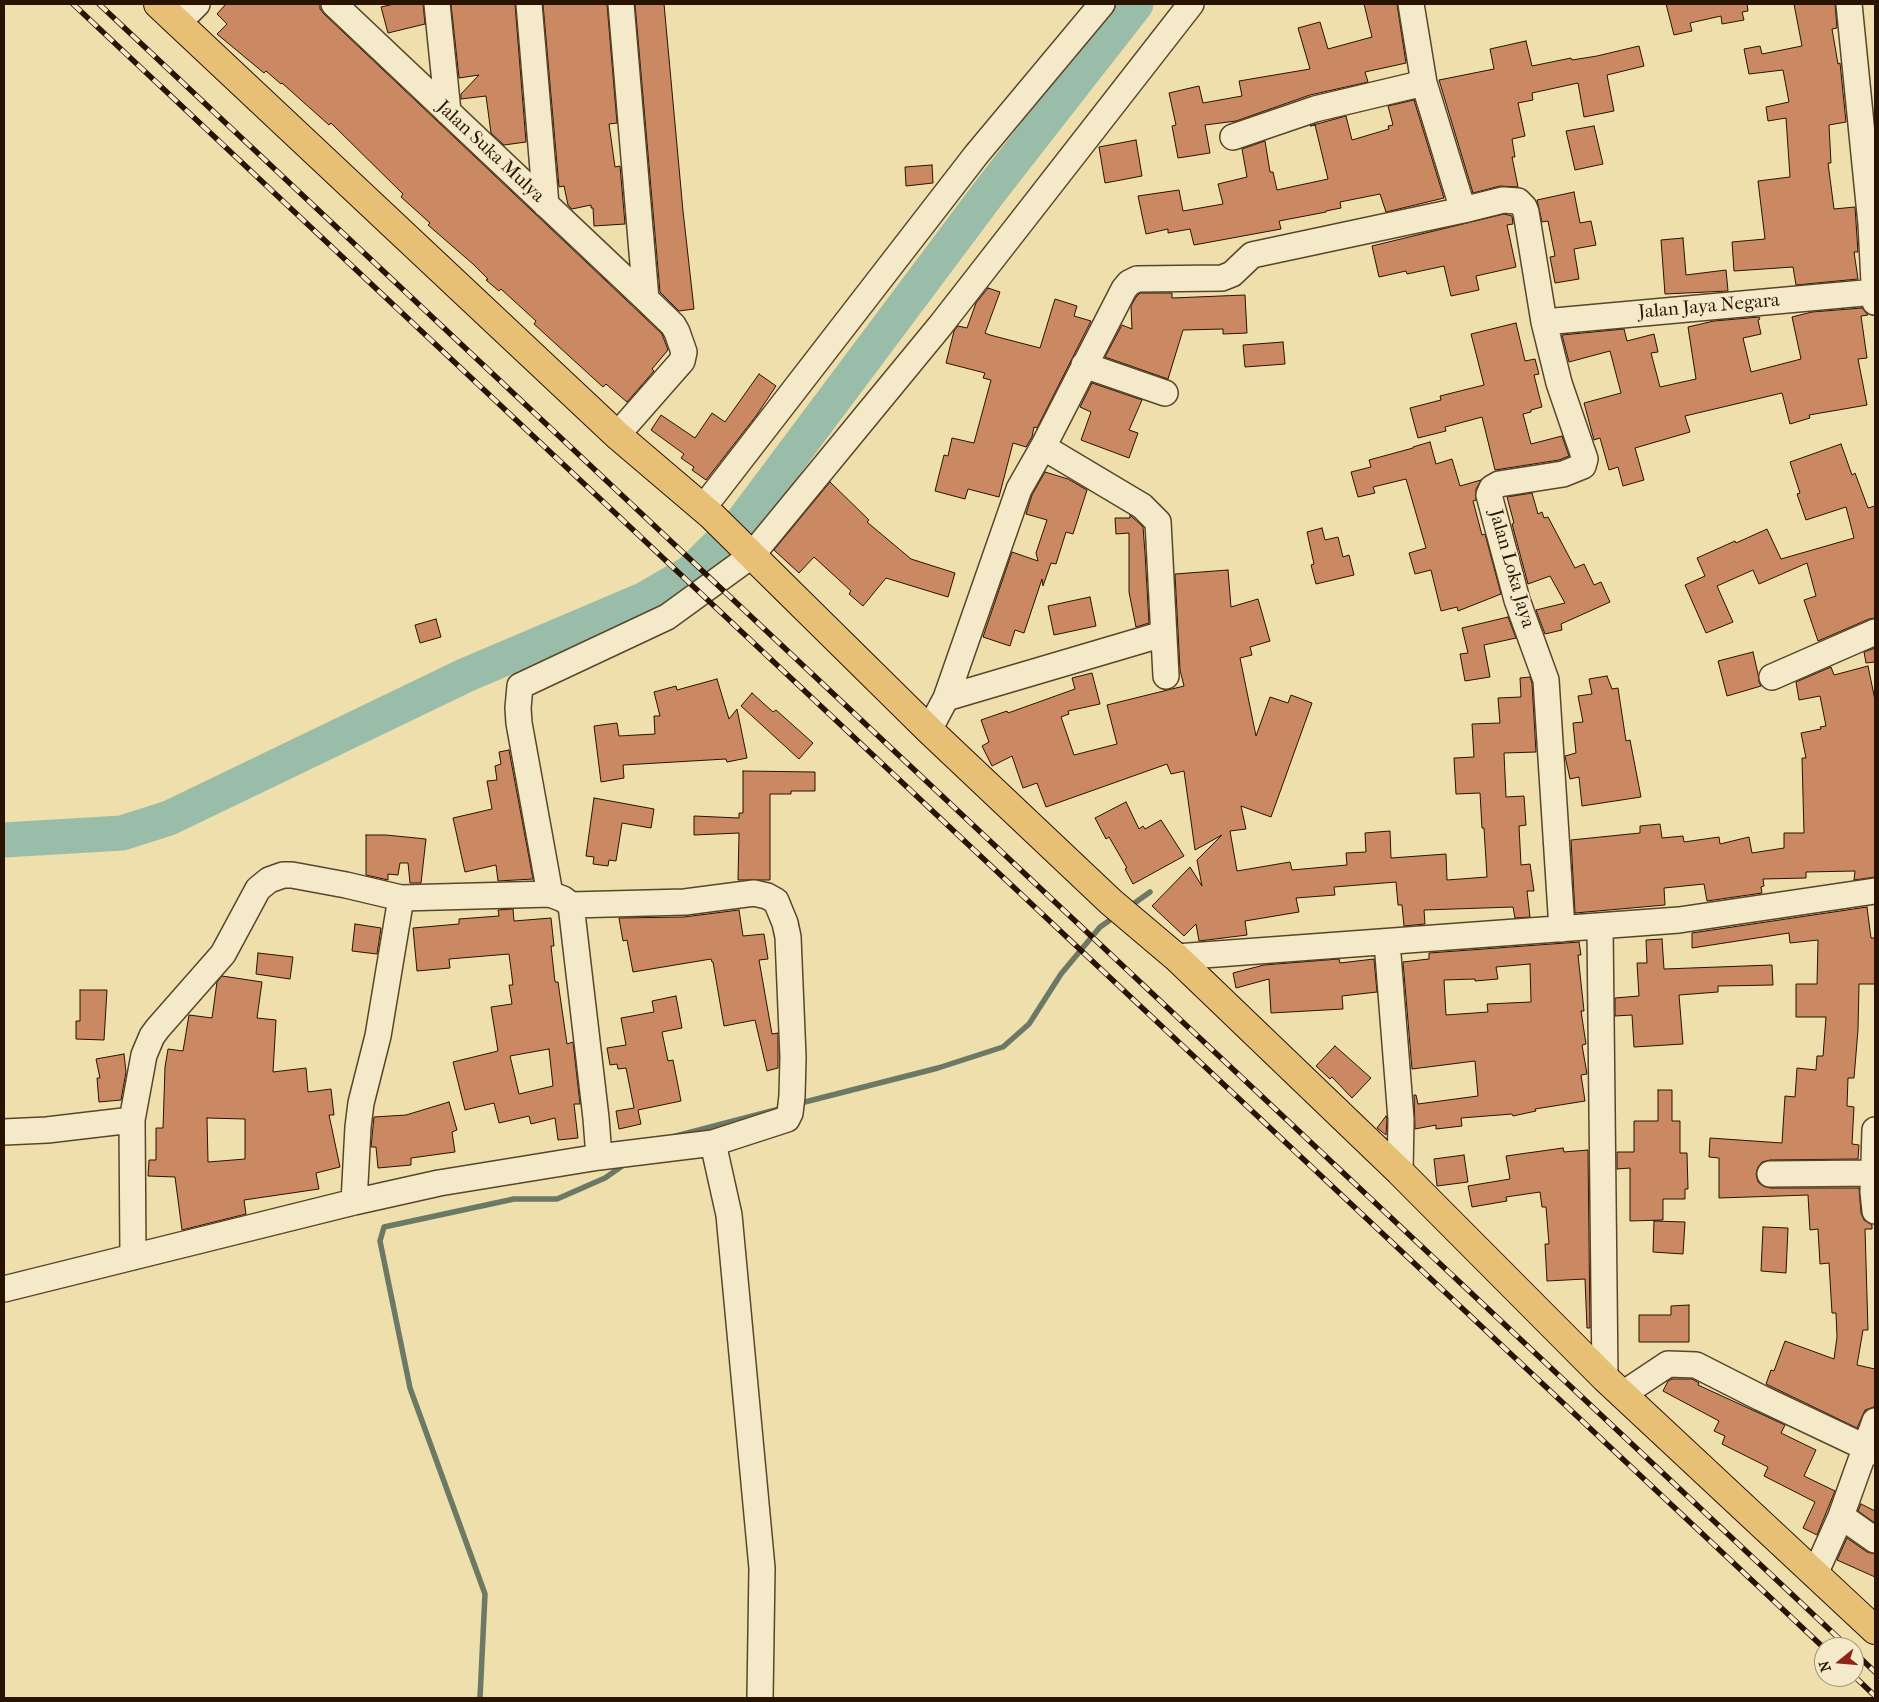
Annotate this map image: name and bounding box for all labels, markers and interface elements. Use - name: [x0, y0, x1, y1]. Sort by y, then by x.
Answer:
- street label: Jalan Suka Mulya: [431, 96, 549, 208]
- street label: Jalan Jaya Negara: [1637, 289, 1781, 325]
- street label: Jalan Loka Jaya: [1483, 507, 1539, 631]
- north arrow: [1814, 1637, 1864, 1687]
- text: N: [1815, 1659, 1835, 1674]

